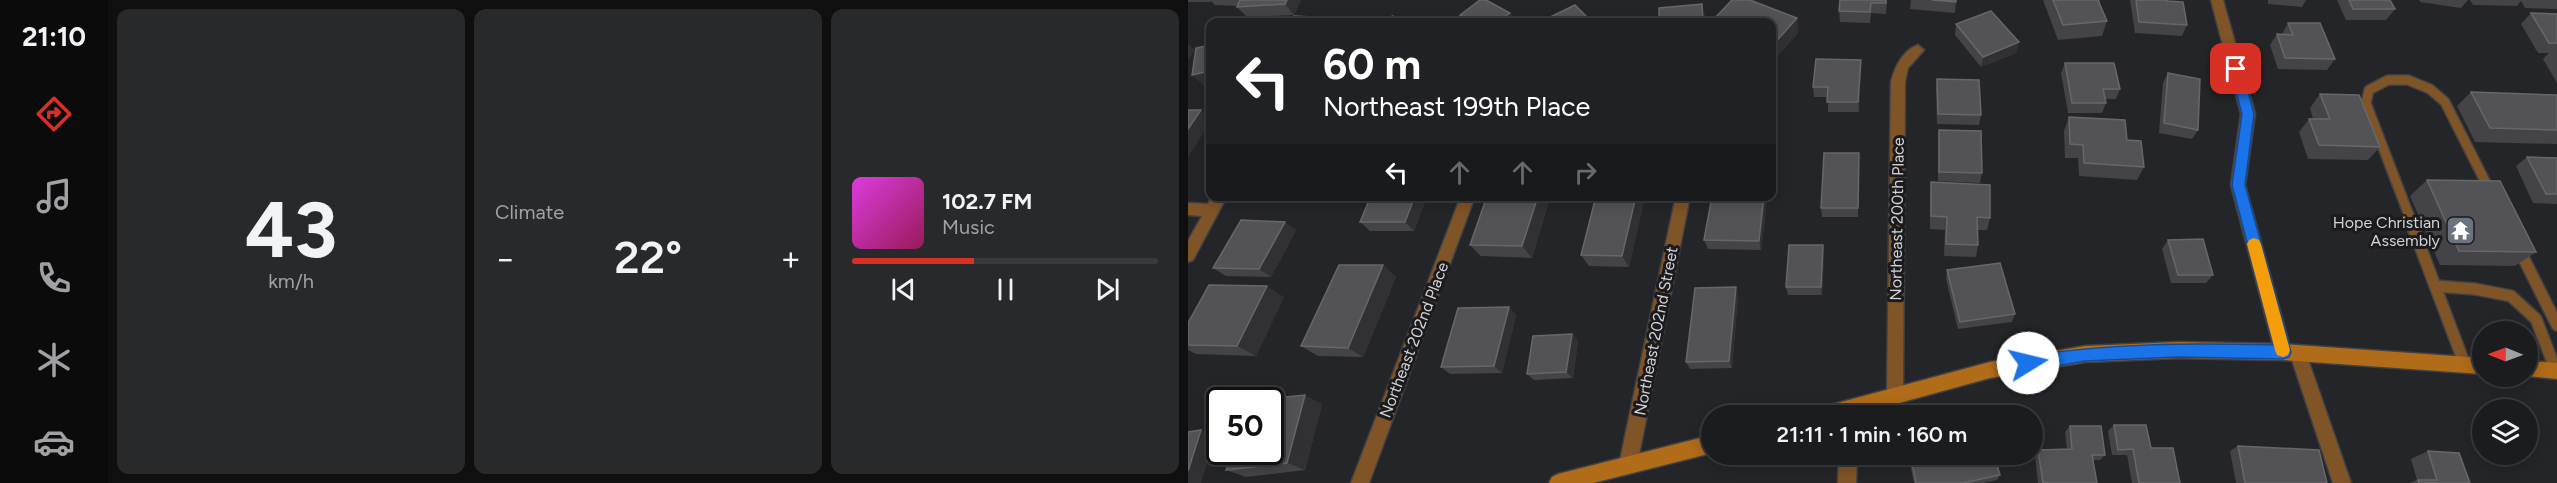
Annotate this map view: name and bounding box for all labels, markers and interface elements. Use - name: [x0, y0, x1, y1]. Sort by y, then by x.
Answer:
- text: 21:10: [22, 20, 86, 53]
- text: 60 m: [1323, 39, 1421, 90]
- icon: left: [1224, 42, 1302, 120]
- pin: [2210, 43, 2261, 94]
- icon: arrive: [2219, 52, 2252, 85]
- text: Northeast 199th Place: [1323, 90, 1590, 123]
- icon: directions: [33, 93, 75, 135]
- street label: Northeast 200th Place: [1886, 137, 1908, 301]
- icon: left: [1380, 156, 1413, 189]
- icon: ahead: [1443, 156, 1476, 189]
- icon: ahead: [1506, 156, 1539, 189]
- icon: right: [1569, 156, 1602, 189]
- icon: music: [33, 175, 75, 217]
- text: 43: [245, 183, 337, 277]
- text: 102.7 FM: [942, 188, 1032, 215]
- text: Climate: [495, 200, 564, 224]
- place label: Hope Christian Assembly: [2333, 213, 2441, 250]
- text: Music: [942, 215, 995, 239]
- temple icon: Hope Christian Assembly: [2445, 215, 2477, 247]
- text: 22°: [614, 230, 682, 284]
- text: −: [495, 239, 516, 278]
- text: +: [780, 239, 801, 278]
- street label: Northeast 202nd Street: [1630, 245, 1682, 417]
- icon: phone: [33, 257, 75, 299]
- street label: Northeast 202nd Place: [1376, 259, 1453, 420]
- text: km/h: [268, 269, 314, 293]
- icon: previous: [887, 273, 920, 306]
- icon: pause: [989, 273, 1022, 306]
- icon: next: [1091, 273, 1124, 306]
- north arrow: [2472, 321, 2538, 387]
- map controls: [2472, 321, 2538, 465]
- position arrow: [1996, 331, 2060, 395]
- icon: climate: [33, 339, 75, 381]
- speed limit sign: 50: [1206, 387, 1284, 465]
- button: layers: [2472, 399, 2538, 465]
- icon: car: [33, 421, 75, 463]
- text: 21:11 · 1 min · 160 m: [1777, 421, 1967, 448]

